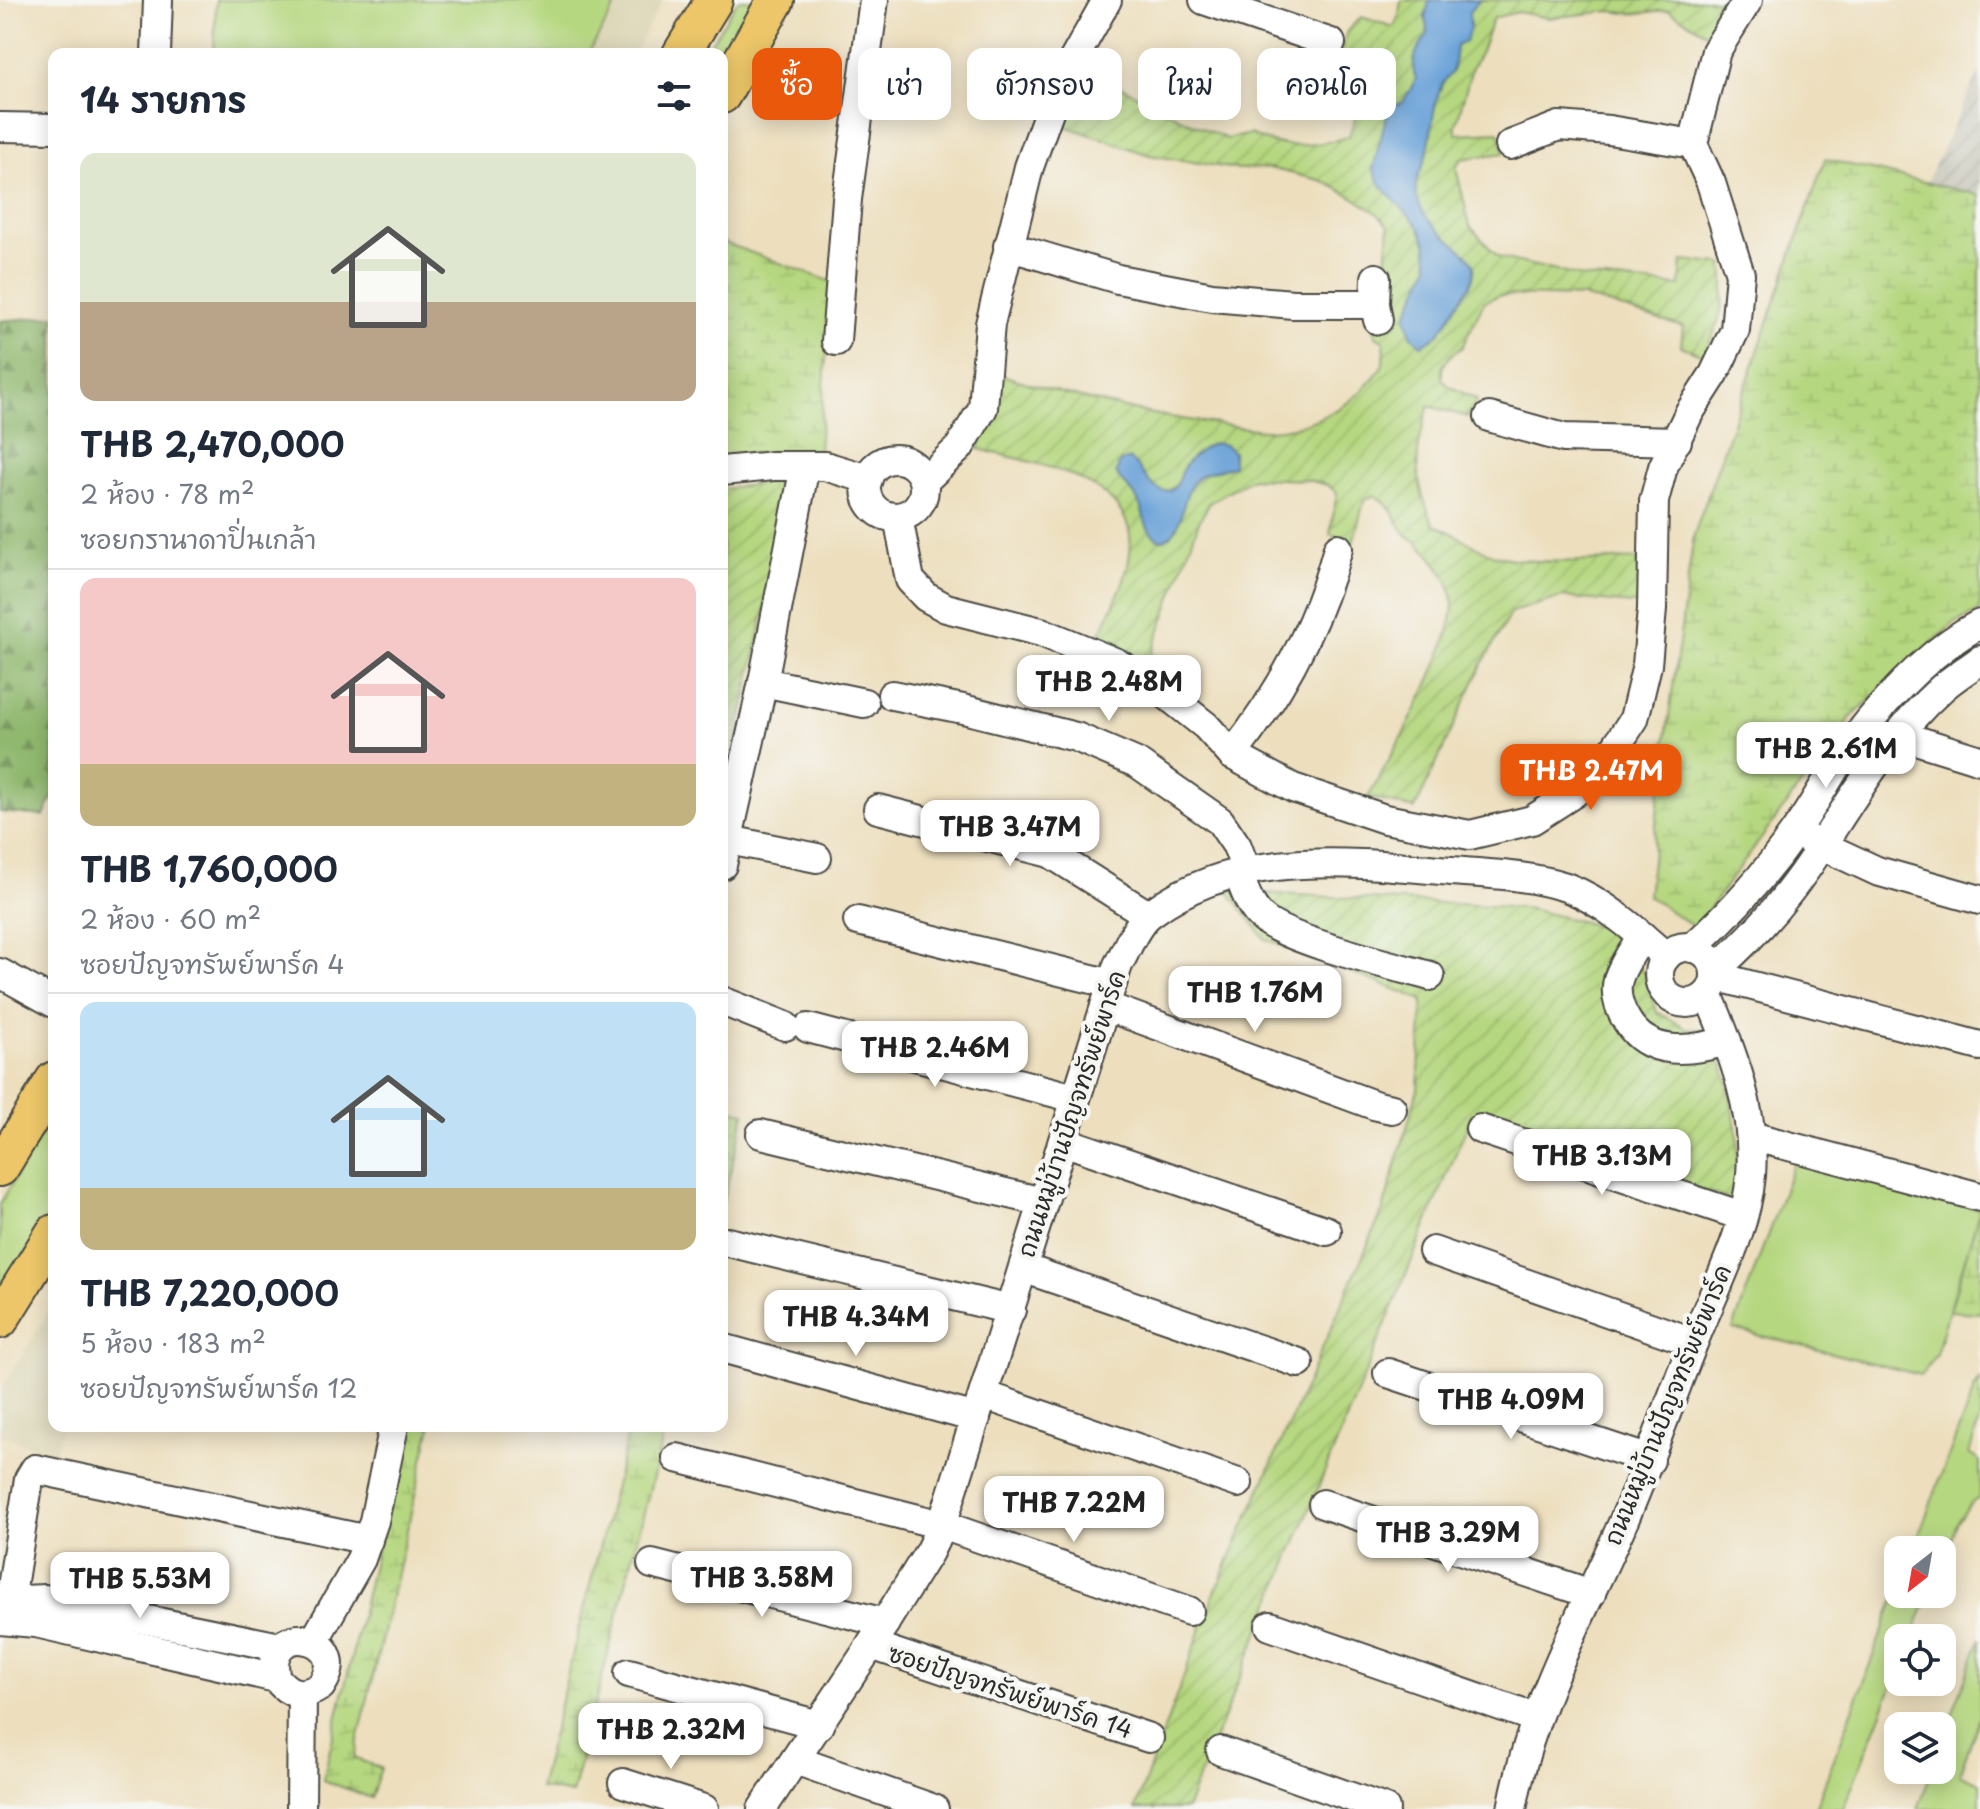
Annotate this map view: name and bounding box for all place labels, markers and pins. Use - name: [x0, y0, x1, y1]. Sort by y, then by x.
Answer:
- pin: THB 2.48M: [1017, 655, 1201, 723]
- pin: THB 2.61M: [1734, 722, 1918, 790]
- pin: THB 2.47M: [1499, 744, 1683, 812]
- pin: THB 3.47M: [918, 800, 1102, 868]
- pin: THB 1.76M: [1163, 966, 1347, 1034]
- pin: THB 2.46M: [843, 1021, 1027, 1089]
- pin: THB 3.13M: [1510, 1129, 1694, 1197]
- pin: THB 4.34M: [764, 1290, 948, 1358]
- pin: THB 4.09M: [1419, 1373, 1603, 1441]
- pin: THB 7.22M: [982, 1476, 1166, 1544]
- pin: THB 3.29M: [1356, 1506, 1540, 1574]
- pin: THB 3.58M: [670, 1551, 854, 1619]
- pin: THB 5.53M: [48, 1552, 232, 1620]
- pin: THB 2.32M: [579, 1703, 763, 1771]

